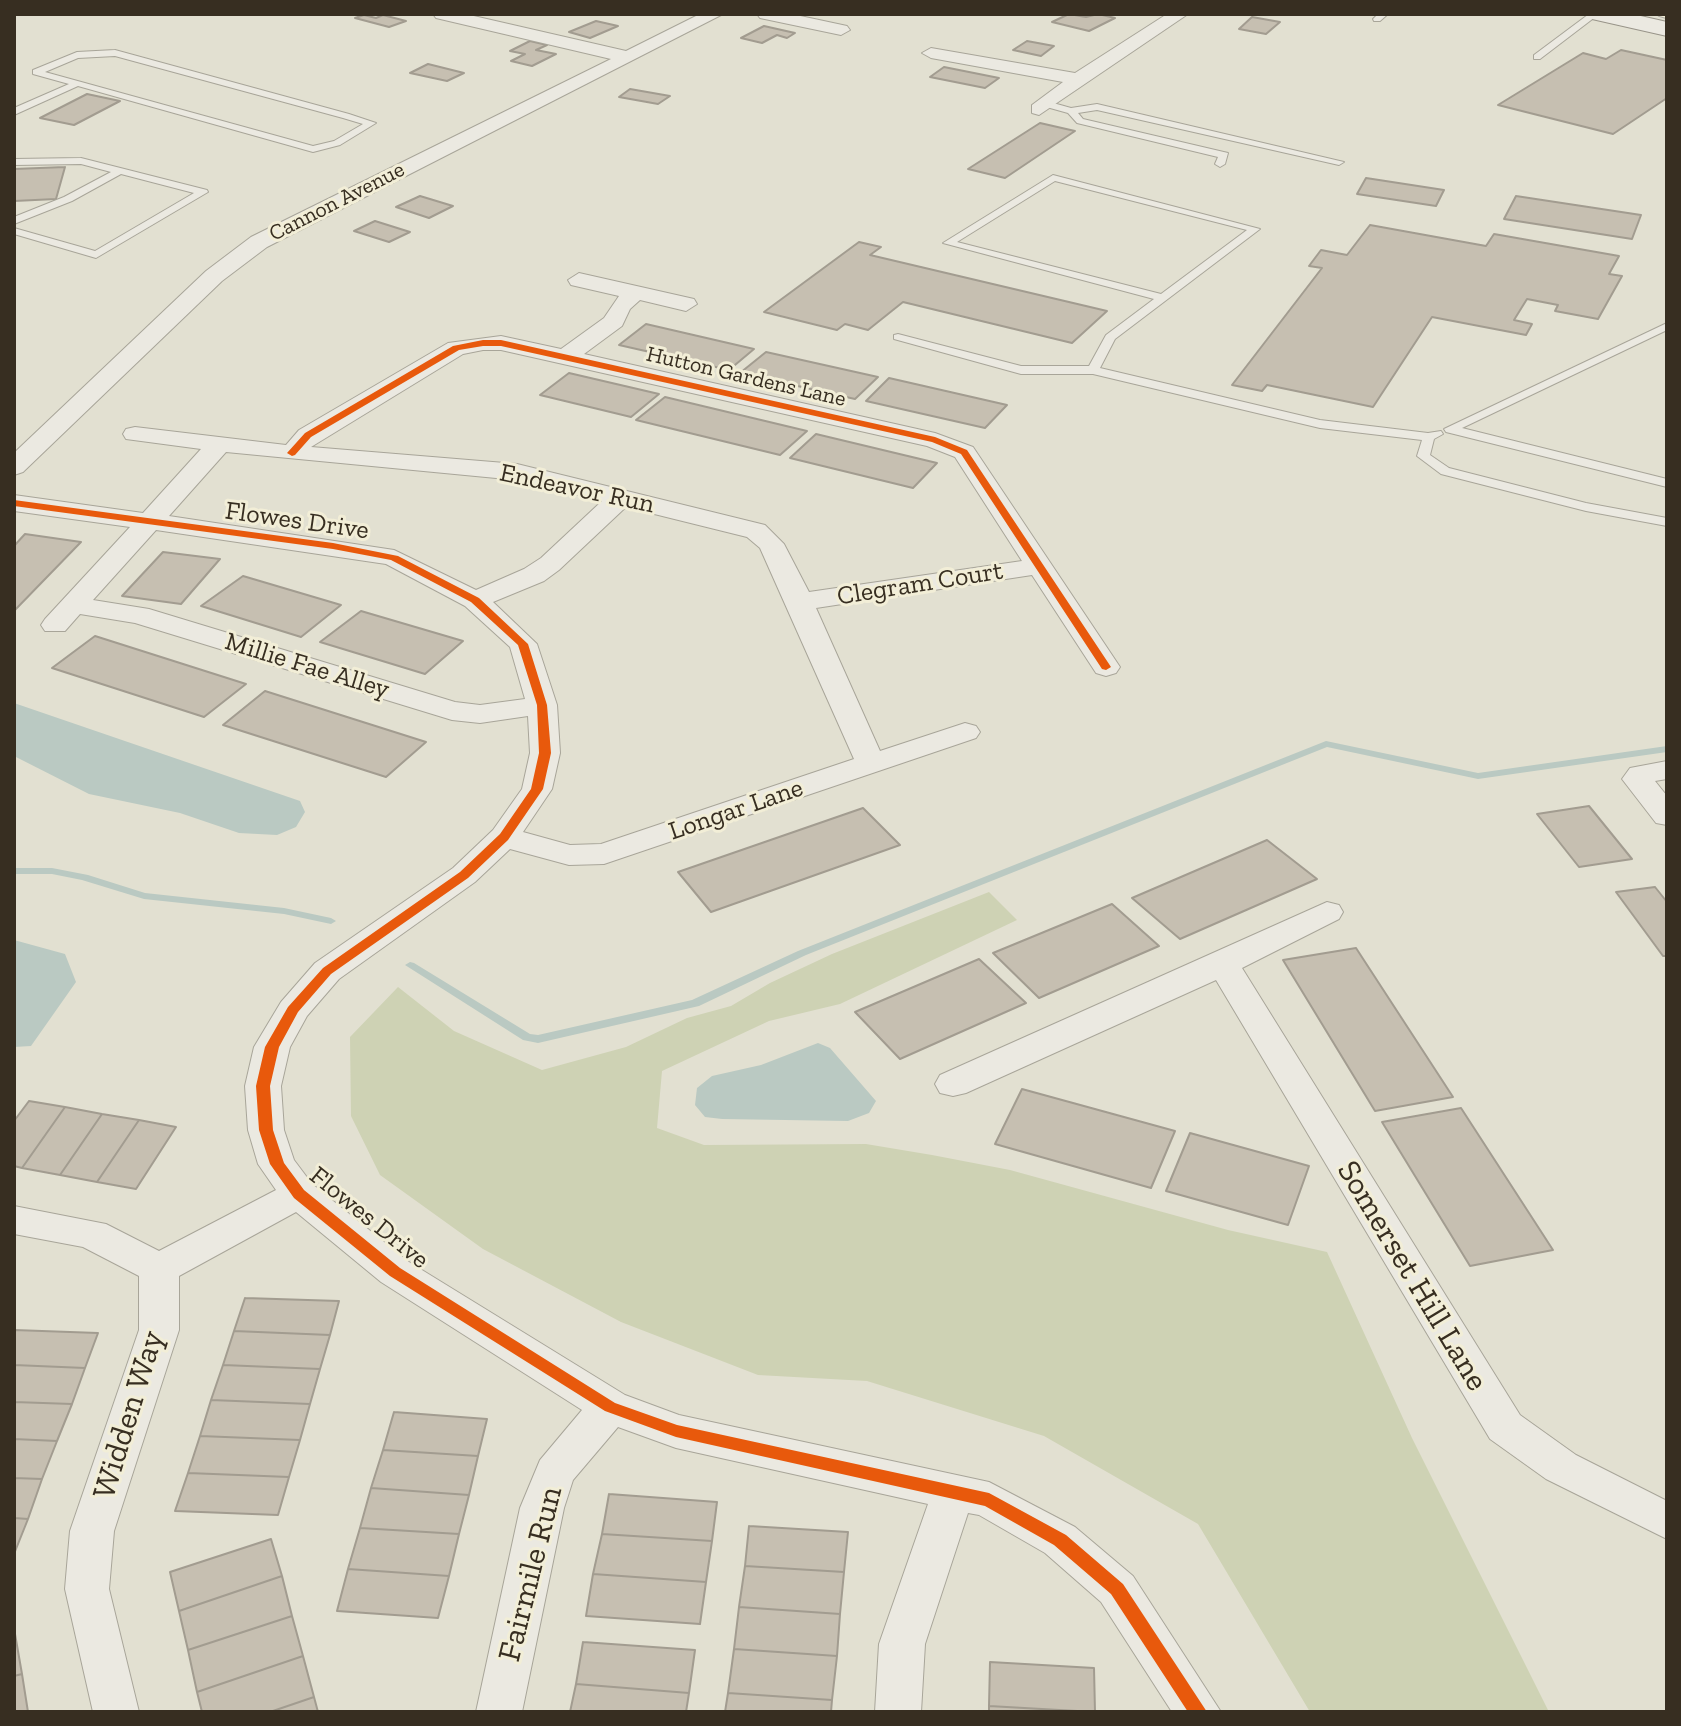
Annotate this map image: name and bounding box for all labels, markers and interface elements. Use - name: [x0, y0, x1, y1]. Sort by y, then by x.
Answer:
- street label: Cannon Avenue: [265, 156, 409, 248]
- street label: Hutton Gardens Lane: [644, 341, 848, 413]
- street label: Endeavor Run: [497, 457, 657, 521]
- street label: Flowes Drive: [223, 495, 371, 547]
- street label: Clegram Court: [835, 556, 1005, 612]
- street label: Millie Fae Alley: [221, 626, 393, 706]
- street label: Longar Lane: [665, 772, 807, 848]
- street label: Somerset Hill Lane: [1328, 1154, 1496, 1398]
- street label: Flowes Drive: [303, 1160, 435, 1276]
- street label: Widden Way: [85, 1326, 173, 1504]
- street label: Fairmile Run: [491, 1483, 571, 1665]

